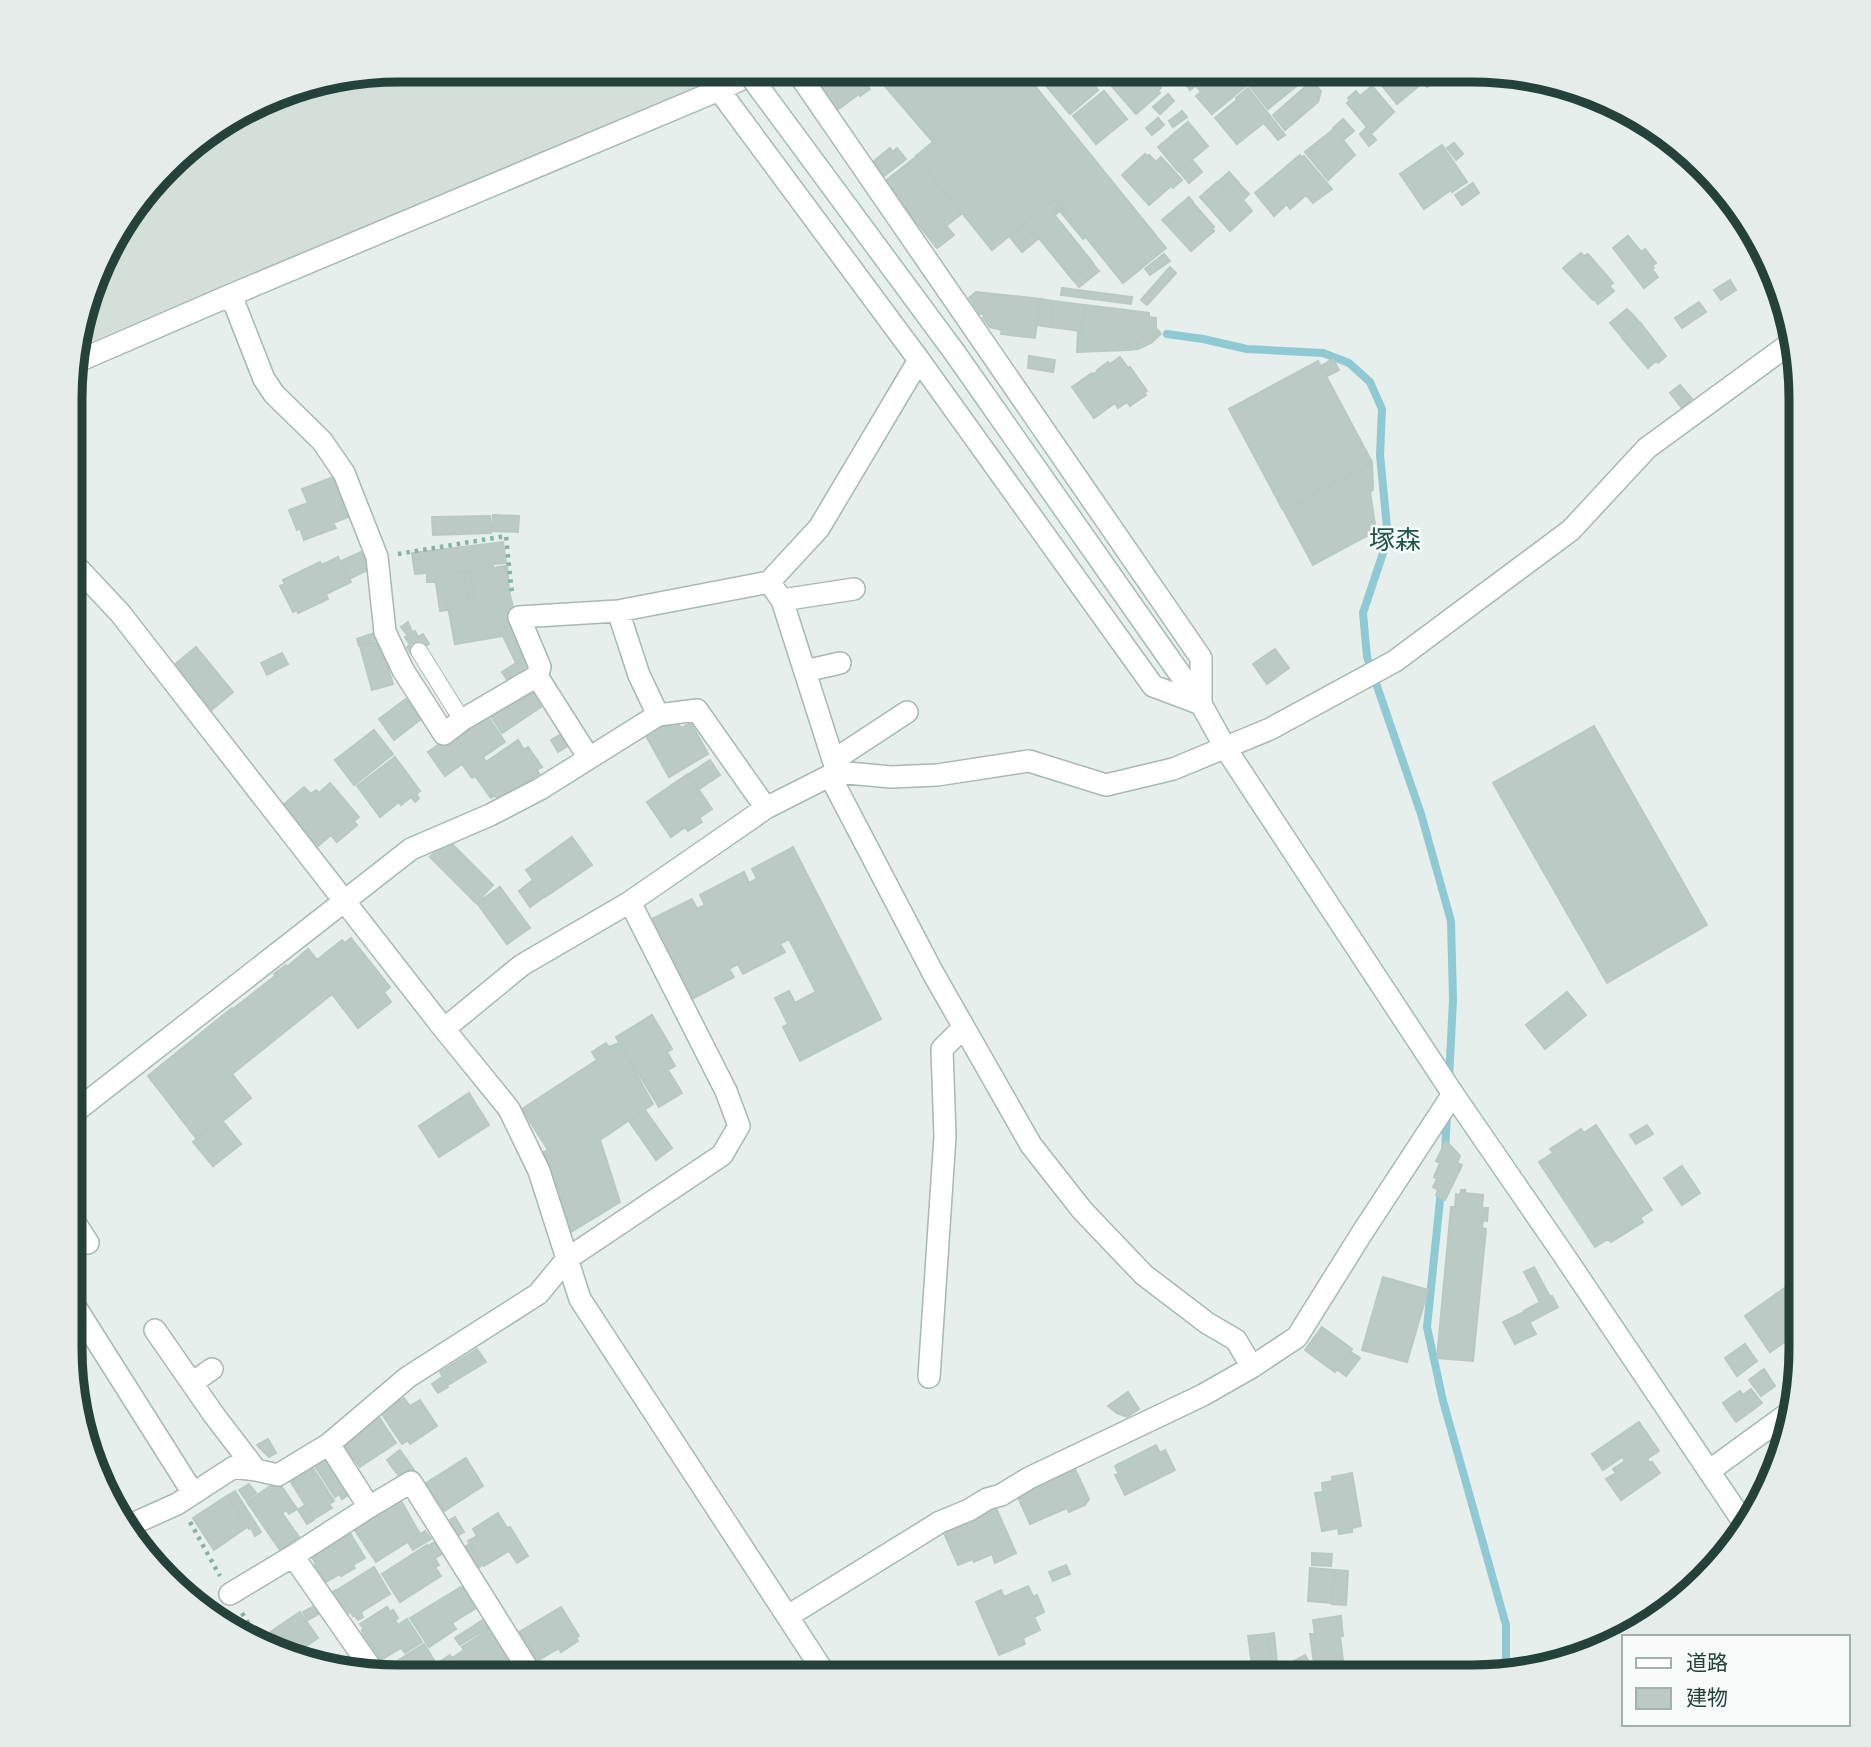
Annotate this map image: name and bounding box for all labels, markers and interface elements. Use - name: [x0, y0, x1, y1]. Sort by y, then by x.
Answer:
- district label: 塚森: [1369, 523, 1421, 555]
- legend: [1622, 1635, 1850, 1726]
- text: 道路: [1686, 1649, 1728, 1674]
- text: 建物: [1686, 1684, 1728, 1709]

